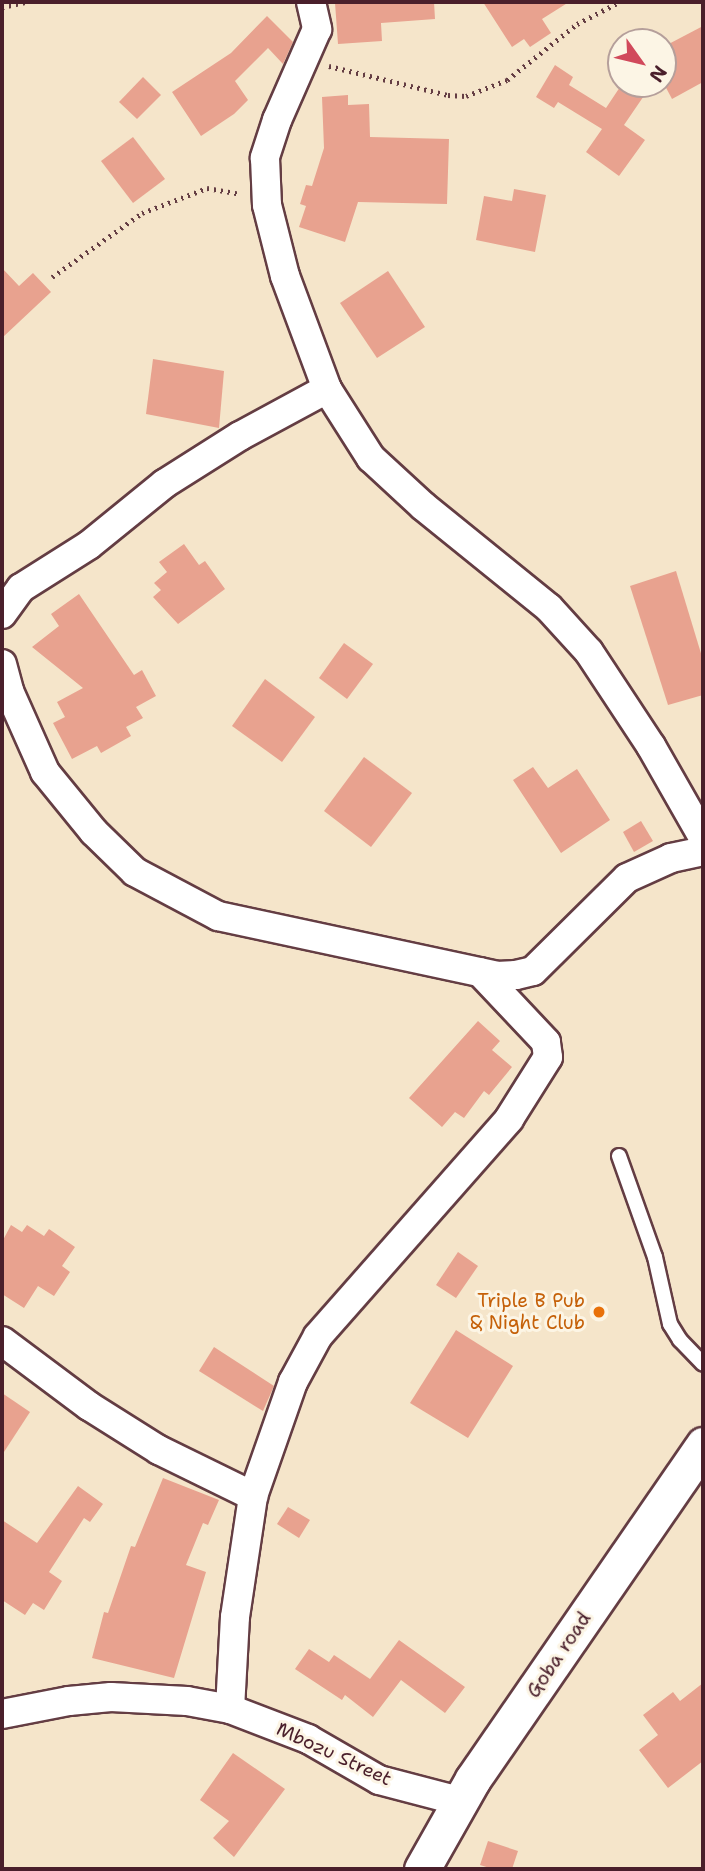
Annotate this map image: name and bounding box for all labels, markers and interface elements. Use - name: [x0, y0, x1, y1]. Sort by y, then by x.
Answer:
- north arrow: [607, 28, 677, 98]
- text: N: [644, 61, 673, 87]
- place label: Triple B Pub & Night Club: [470, 1290, 585, 1334]
- marker: Triple B Pub & Night Club: [591, 1304, 607, 1320]
- street label: Goba road: [522, 1608, 596, 1702]
- street label: Mbozu Street: [273, 1717, 395, 1791]

